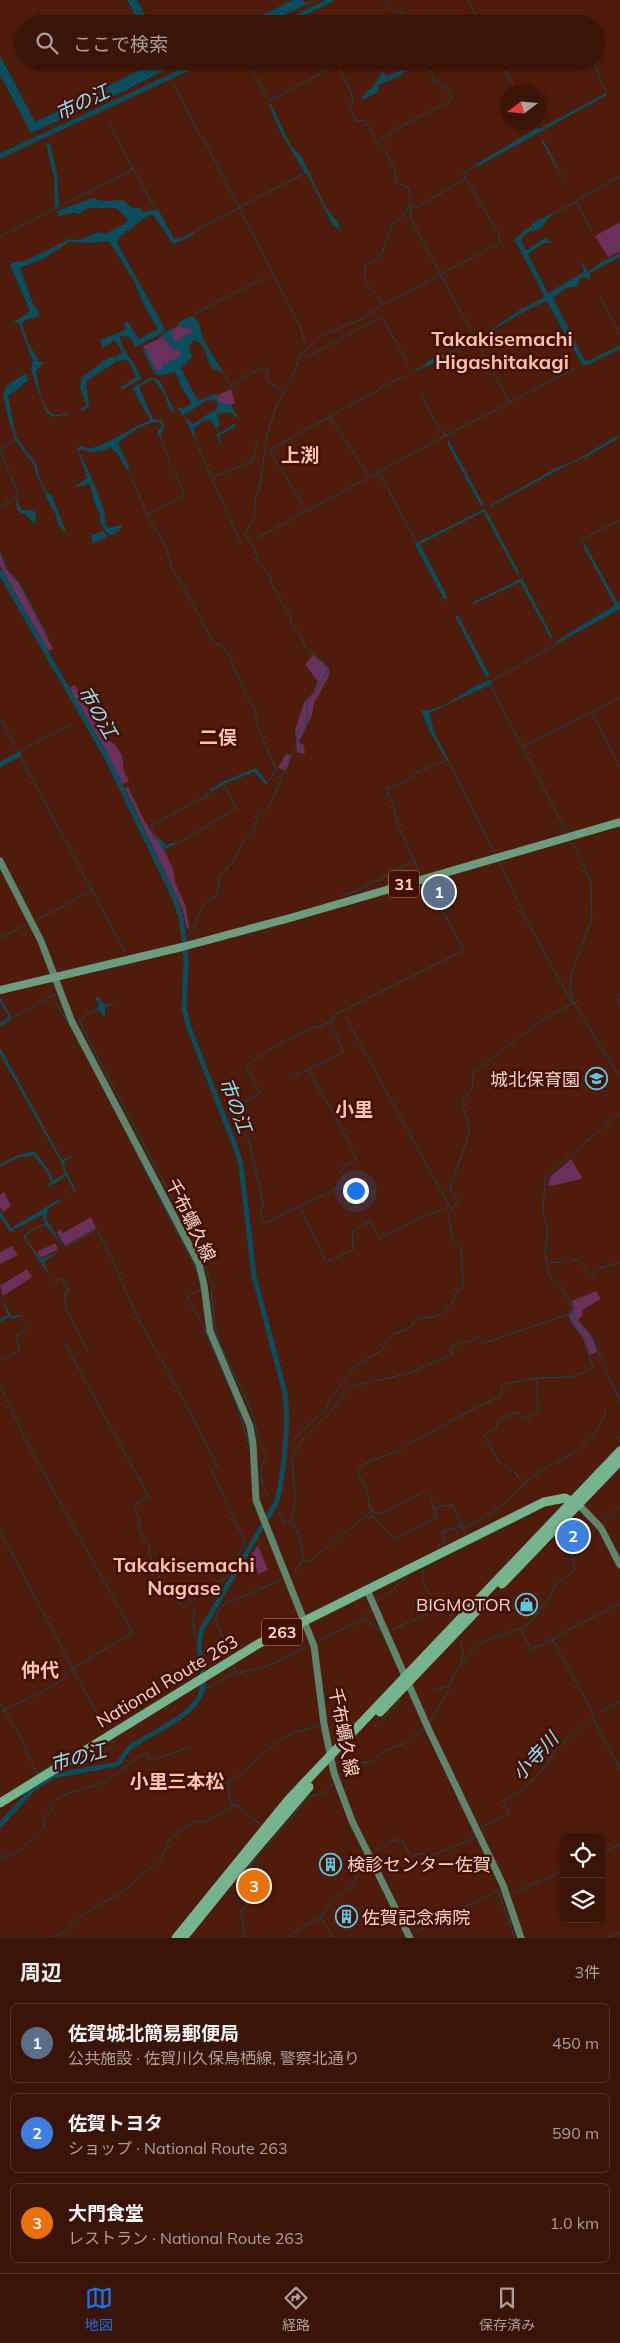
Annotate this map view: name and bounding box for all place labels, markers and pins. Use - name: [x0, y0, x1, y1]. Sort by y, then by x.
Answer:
- pin: 1: [423, 873, 455, 911]
- school or university icon: 城北保育園: [584, 1067, 608, 1091]
- place label: 城北保育園: [490, 1068, 580, 1091]
- pin: 2: [557, 1517, 589, 1555]
- shop icon: BIGMOTOR: [515, 1592, 539, 1616]
- place label: BIGMOTOR: [416, 1593, 511, 1616]
- building icon: 検診センター佐賀: [319, 1852, 343, 1876]
- place label: 検診センター佐賀: [347, 1853, 491, 1876]
- pin: 3: [238, 1867, 270, 1905]
- building icon: 佐賀記念病院: [334, 1905, 358, 1929]
- place label: 佐賀記念病院: [362, 1906, 470, 1929]

